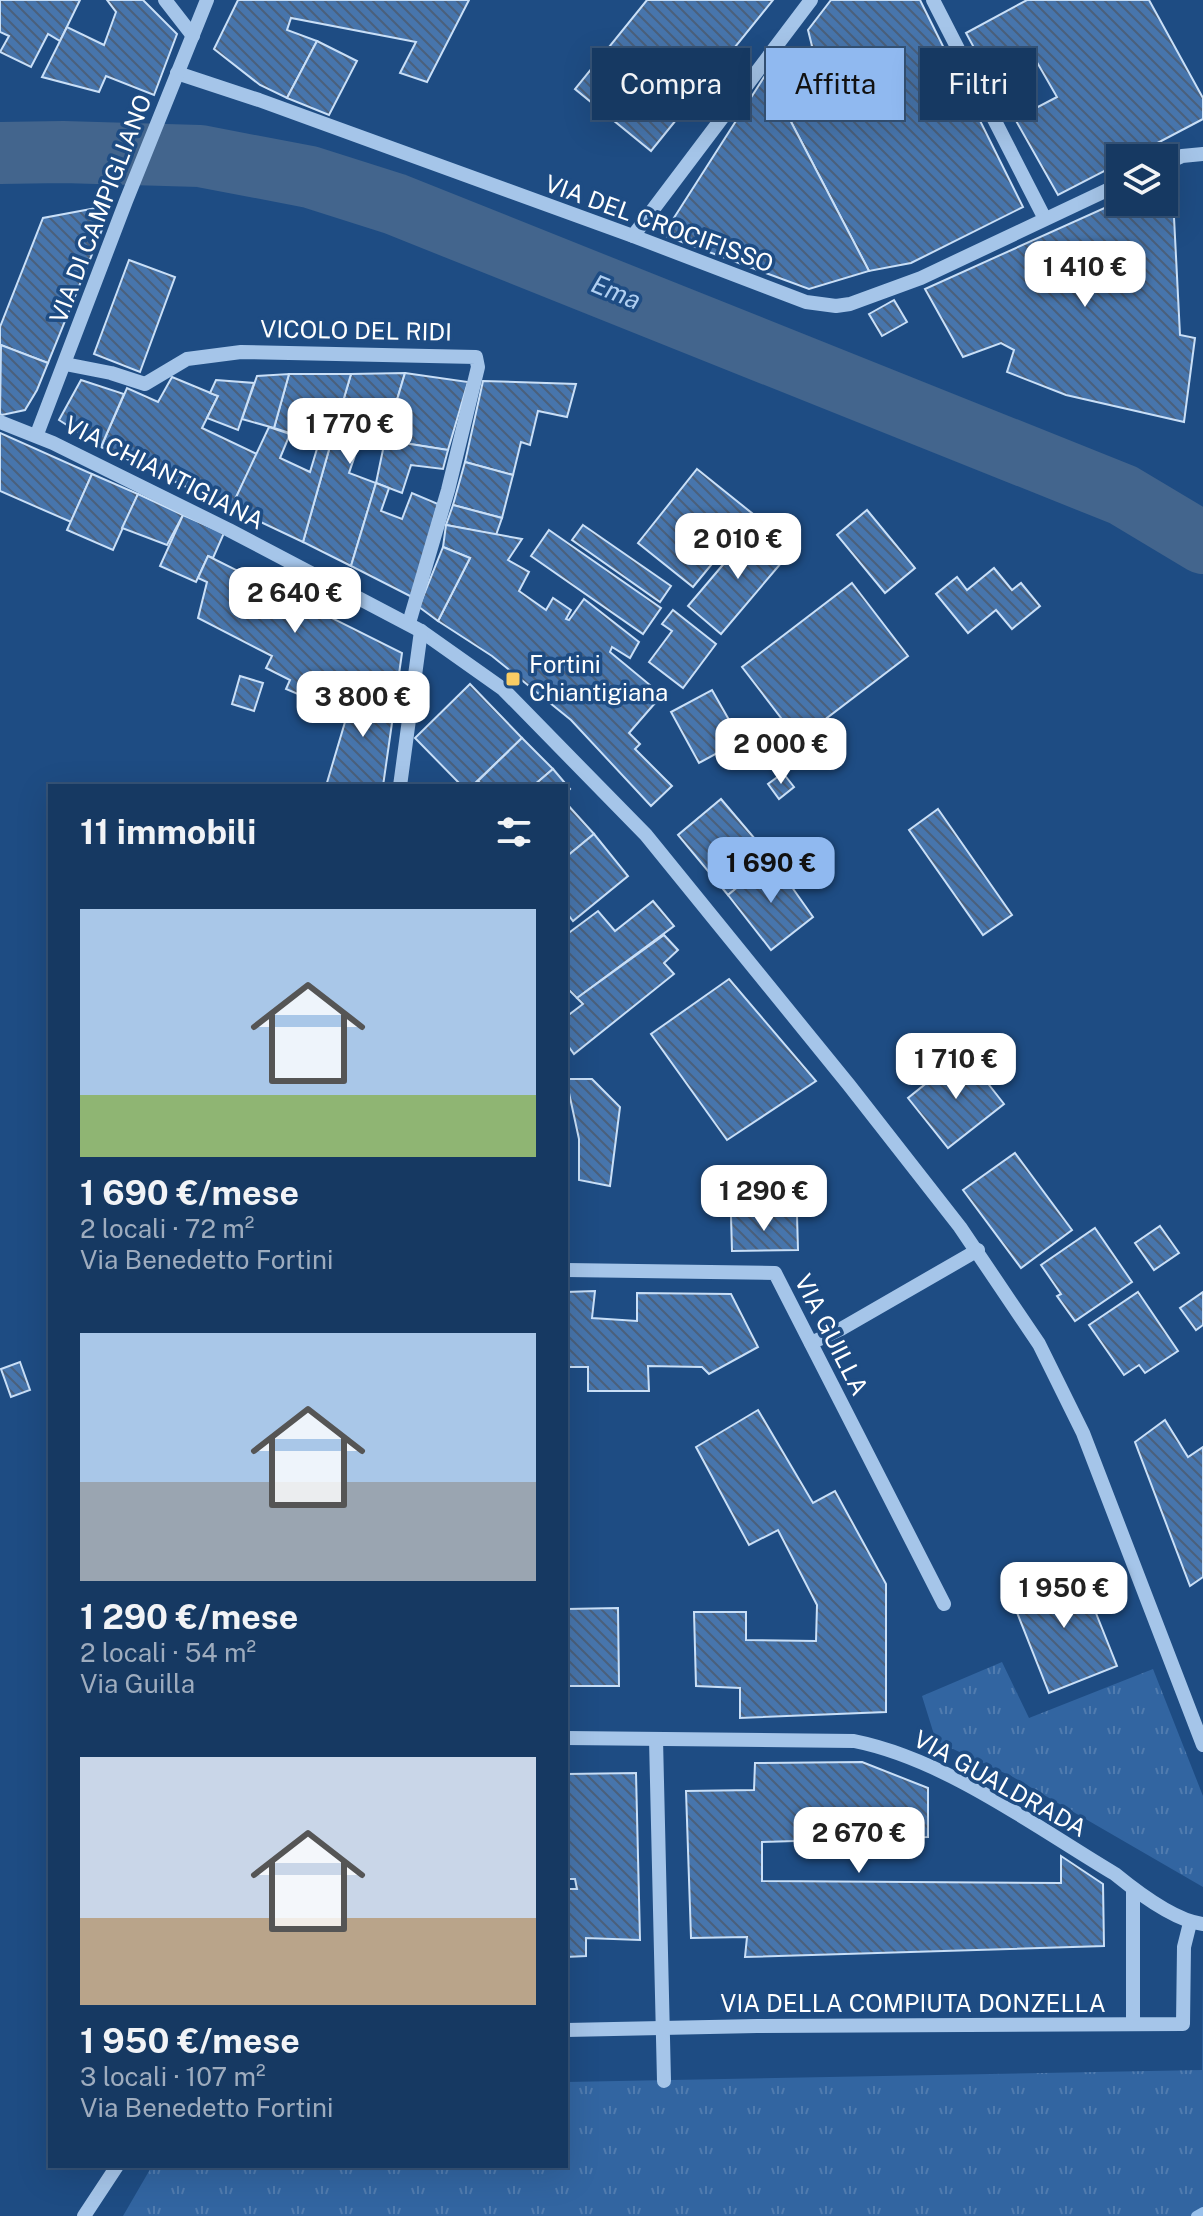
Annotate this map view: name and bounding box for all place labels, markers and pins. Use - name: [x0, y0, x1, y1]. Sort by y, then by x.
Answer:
- pin: 1 410 €: [1011, 241, 1159, 309]
- pin: 1 770 €: [276, 398, 424, 466]
- pin: 2 010 €: [664, 513, 812, 581]
- pin: 2 640 €: [221, 567, 369, 635]
- place label: Fortini Chiantigiana: [529, 650, 668, 706]
- marker: Fortini Chiantigiana: [504, 670, 522, 688]
- pin: 3 800 €: [289, 671, 437, 739]
- pin: 2 000 €: [707, 718, 855, 786]
- pin: 1 690 €: [697, 837, 845, 905]
- pin: 1 710 €: [882, 1033, 1030, 1101]
- pin: 1 290 €: [690, 1165, 838, 1233]
- pin: 1 950 €: [990, 1562, 1138, 1630]
- pin: 2 670 €: [785, 1807, 933, 1875]

